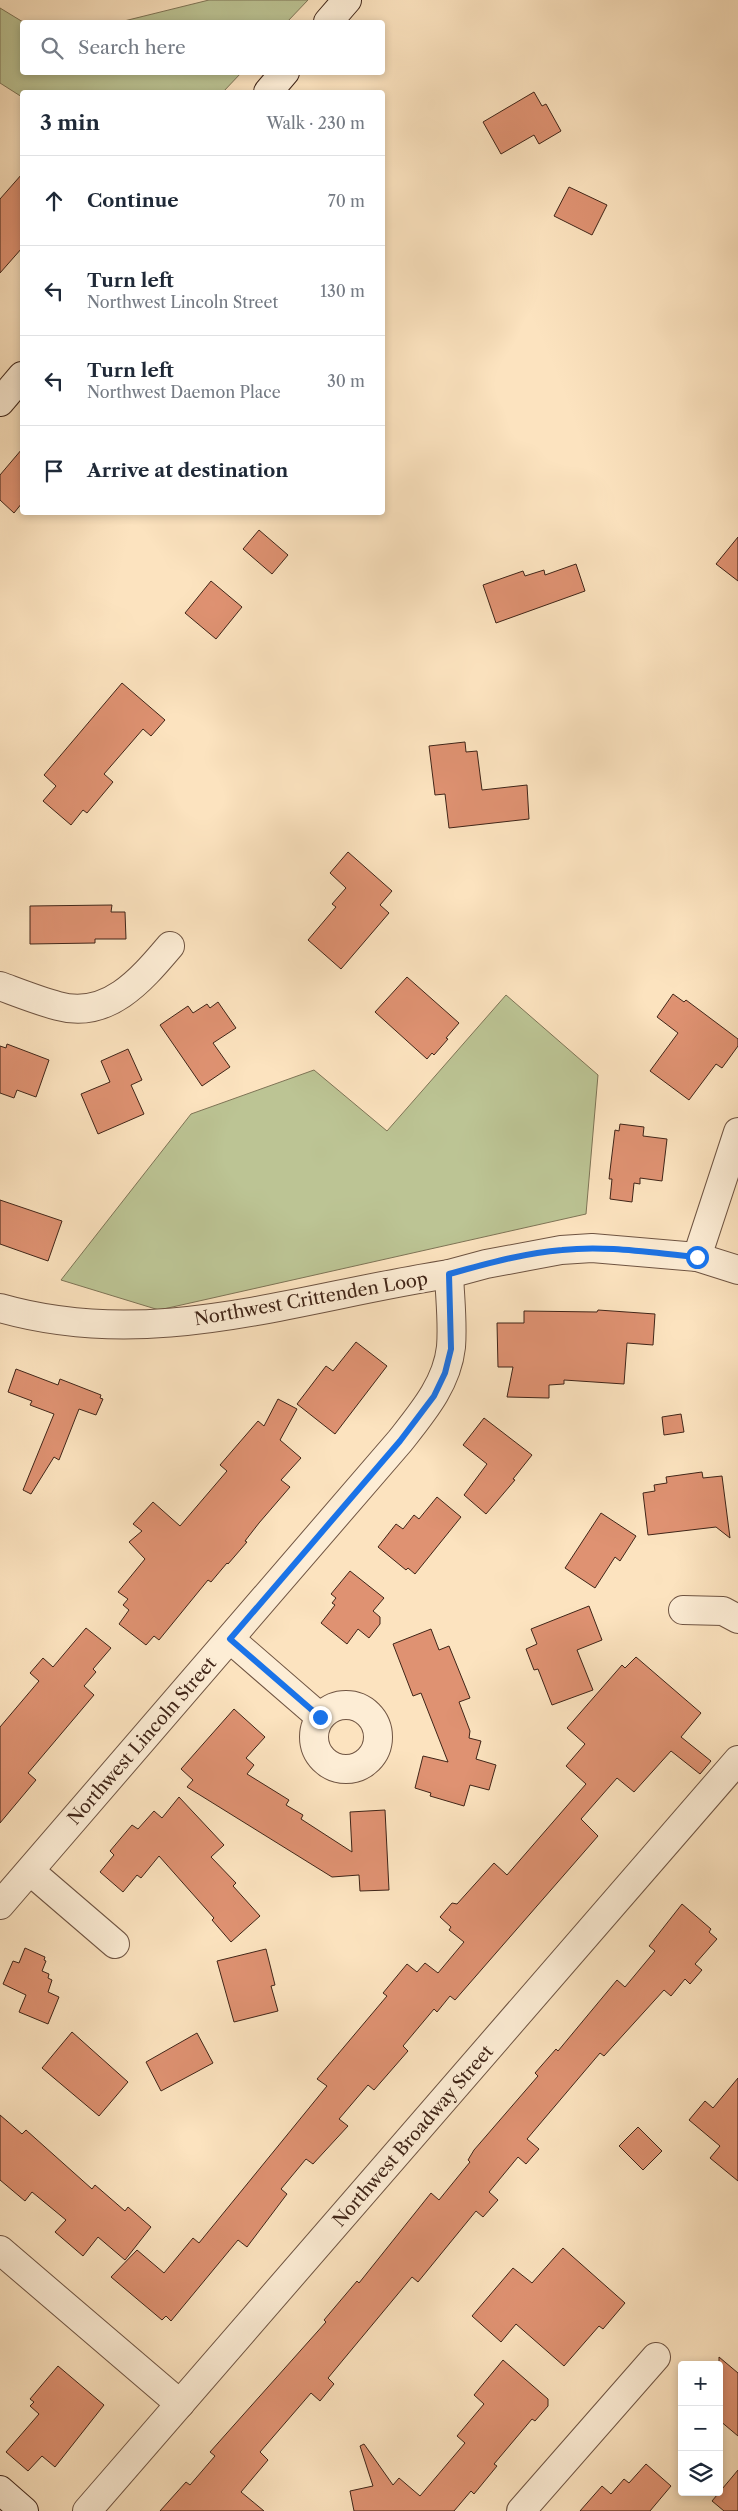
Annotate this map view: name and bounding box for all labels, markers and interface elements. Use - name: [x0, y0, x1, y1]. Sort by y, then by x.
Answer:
- search box: [20, 20, 385, 75]
- icon: search: [38, 34, 66, 62]
- text: Search here: [78, 36, 186, 59]
- text: 3 min: [40, 110, 100, 135]
- text: Walk · 230 m: [266, 113, 365, 133]
- icon: ahead: [40, 187, 68, 215]
- text: Continue: [87, 189, 179, 212]
- text: 70 m: [328, 191, 365, 211]
- text: Turn left: [87, 269, 174, 292]
- icon: left: [40, 277, 68, 305]
- text: 130 m: [320, 281, 365, 301]
- text: Northwest Lincoln Street: [87, 292, 278, 312]
- text: Turn left: [87, 359, 174, 382]
- icon: left: [40, 367, 68, 395]
- text: 30 m: [327, 371, 365, 391]
- text: Northwest Daemon Place: [87, 382, 281, 402]
- icon: arrive: [40, 457, 68, 485]
- text: Arrive at destination: [87, 459, 288, 482]
- route start: [686, 1246, 709, 1269]
- street label: Northwest Crittenden Loop: [193, 1268, 429, 1330]
- street label: Northwest Lincoln Street: [63, 1652, 221, 1829]
- route end: [309, 1706, 332, 1729]
- street label: Northwest Broadway Street: [328, 2040, 498, 2231]
- map controls: [678, 2361, 723, 2496]
- button: +: [678, 2361, 723, 2406]
- button: −: [678, 2406, 723, 2451]
- button: layers: [678, 2451, 723, 2496]

